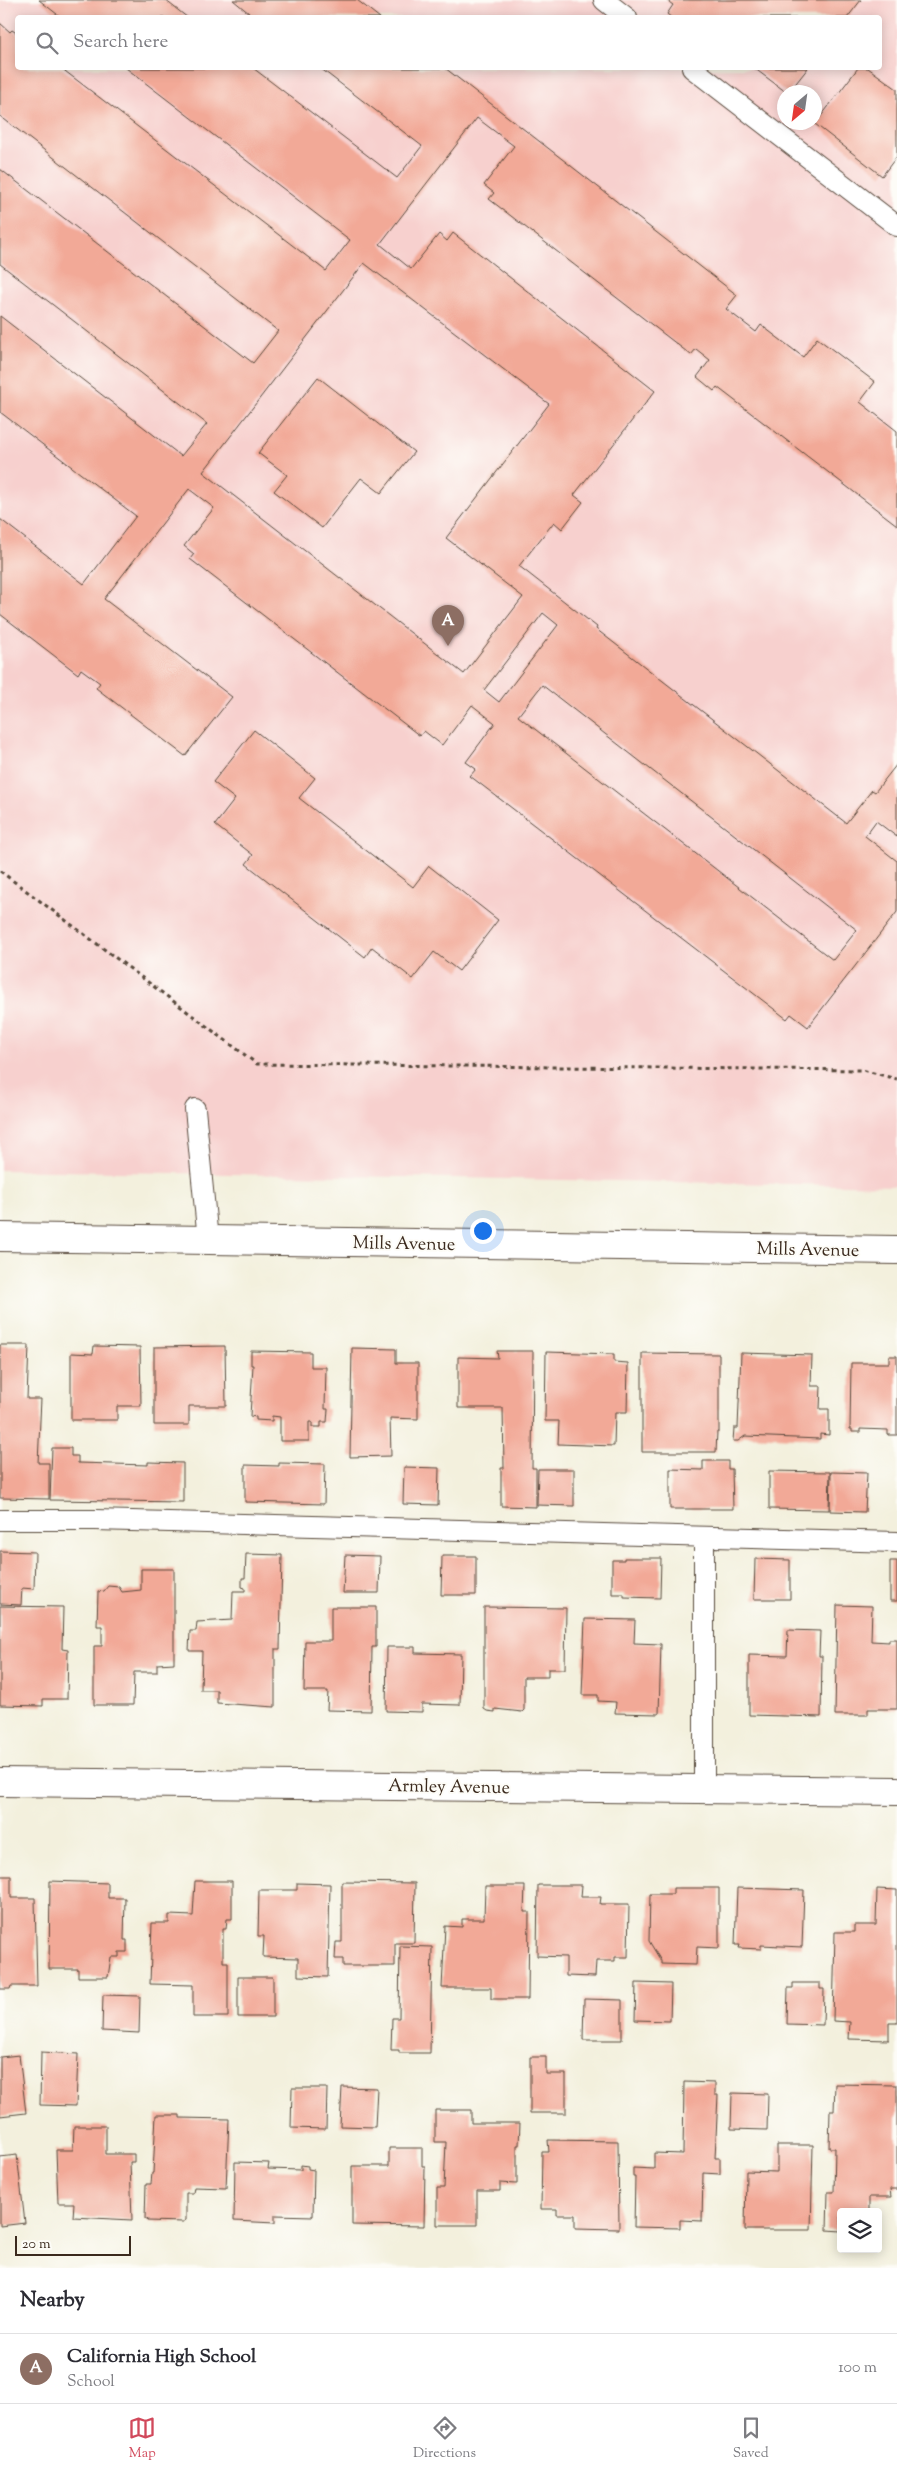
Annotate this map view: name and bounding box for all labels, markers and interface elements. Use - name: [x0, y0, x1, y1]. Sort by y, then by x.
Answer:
- search box: [15, 15, 882, 70]
- icon: search: [33, 29, 61, 57]
- text: Search here: [73, 29, 168, 56]
- north arrow: [777, 85, 822, 130]
- pin: A: [432, 605, 464, 646]
- your location: [470, 1218, 496, 1244]
- street label: Mills Avenue: [352, 1231, 456, 1259]
- street label: Mills Avenue: [756, 1237, 860, 1265]
- street label: Armley Avenue: [388, 1774, 510, 1802]
- map controls: [837, 2208, 882, 2253]
- button: layers: [837, 2208, 882, 2253]
- scale bar: [15, 2233, 131, 2256]
- text: 20 m: [22, 2235, 51, 2255]
- text: Nearby: [20, 2286, 85, 2316]
- text: California High School: [67, 2344, 256, 2371]
- text: A: [30, 2357, 43, 2380]
- text: 100 m: [838, 2357, 877, 2380]
- text: School: [67, 2371, 115, 2394]
- tab: Map: [128, 2414, 156, 2464]
- tab: Directions: [413, 2414, 476, 2464]
- tab: Saved: [733, 2414, 769, 2464]

